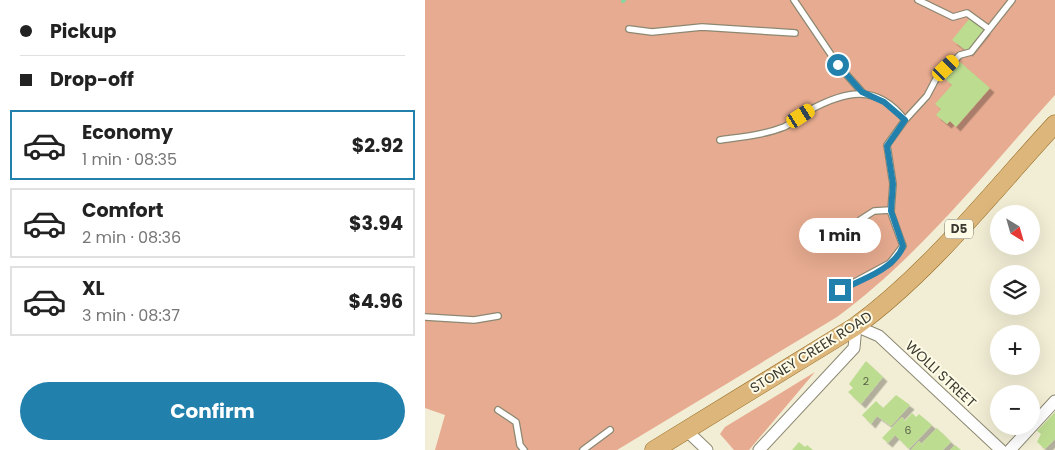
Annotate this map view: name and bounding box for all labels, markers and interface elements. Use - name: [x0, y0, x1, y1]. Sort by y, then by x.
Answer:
- text: Pickup: [50, 18, 116, 45]
- car: [930, 52, 962, 84]
- route start: [827, 54, 849, 76]
- text: Drop-off: [50, 66, 134, 93]
- car: [784, 102, 817, 130]
- text: Economy: [82, 119, 173, 146]
- icon: car: [22, 123, 67, 168]
- text: $2.92: [352, 132, 403, 159]
- text: 1 min · 08:35: [82, 148, 177, 171]
- text: Comfort: [82, 197, 164, 224]
- icon: car: [22, 201, 67, 246]
- north arrow: [990, 205, 1040, 255]
- map controls: [990, 205, 1040, 435]
- text: $3.94: [349, 210, 403, 237]
- callout: 1 min: [799, 218, 881, 252]
- road number: D5: [945, 220, 973, 238]
- text: 1 min: [819, 224, 861, 247]
- text: 2 min · 08:36: [82, 226, 181, 249]
- button: layers: [990, 265, 1040, 315]
- text: XL: [82, 275, 105, 302]
- icon: car: [22, 279, 67, 324]
- route end: [829, 279, 851, 301]
- text: $4.96: [348, 288, 403, 315]
- text: 3 min · 08:37: [82, 304, 180, 327]
- street label: STONEY CREEK ROAD: [746, 306, 876, 398]
- button: +: [990, 325, 1040, 375]
- street label: WOLLI STREET: [901, 336, 981, 412]
- house number: 2: [863, 373, 869, 389]
- button: Confirm: [20, 382, 405, 440]
- button: −: [990, 385, 1040, 435]
- house number: 6: [905, 422, 912, 438]

